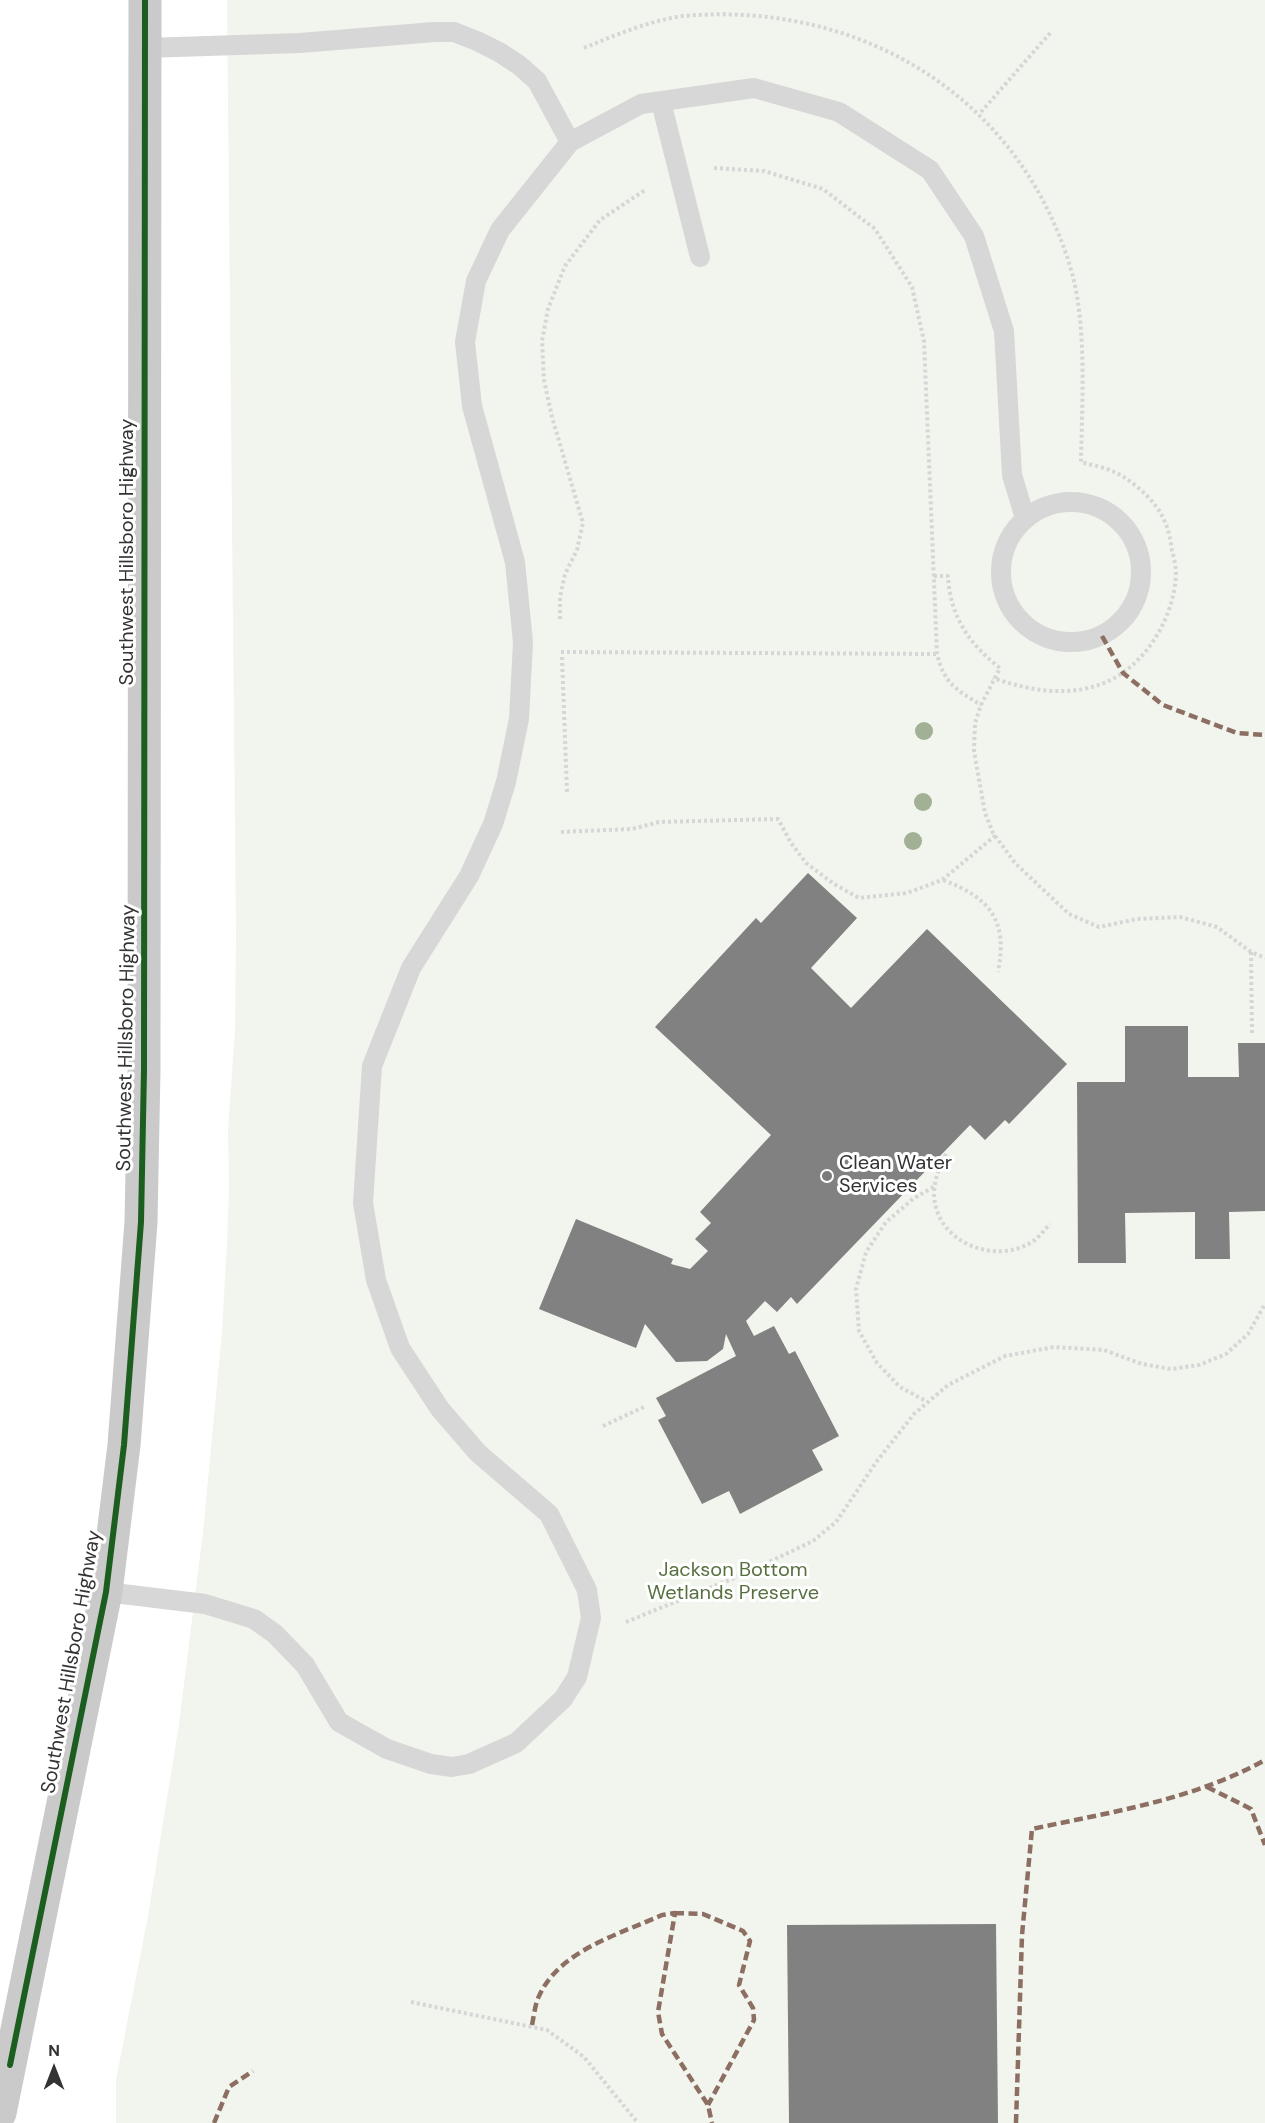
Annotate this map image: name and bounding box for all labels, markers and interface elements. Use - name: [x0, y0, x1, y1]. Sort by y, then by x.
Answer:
- street label: Southwest Hillsboro Highway: [116, 419, 140, 685]
- street label: Southwest Hillsboro Highway: [113, 904, 141, 1172]
- place label: Clean Water Services: [839, 1152, 952, 1199]
- marker: Clean Water Services: [820, 1169, 834, 1183]
- street label: Southwest Hillsboro Highway: [37, 1528, 107, 1796]
- park label: Jackson Bottom Wetlands Preserve: [647, 1559, 819, 1606]
- north arrow: [24, 2039, 84, 2099]
- text: N: [48, 2040, 60, 2061]

